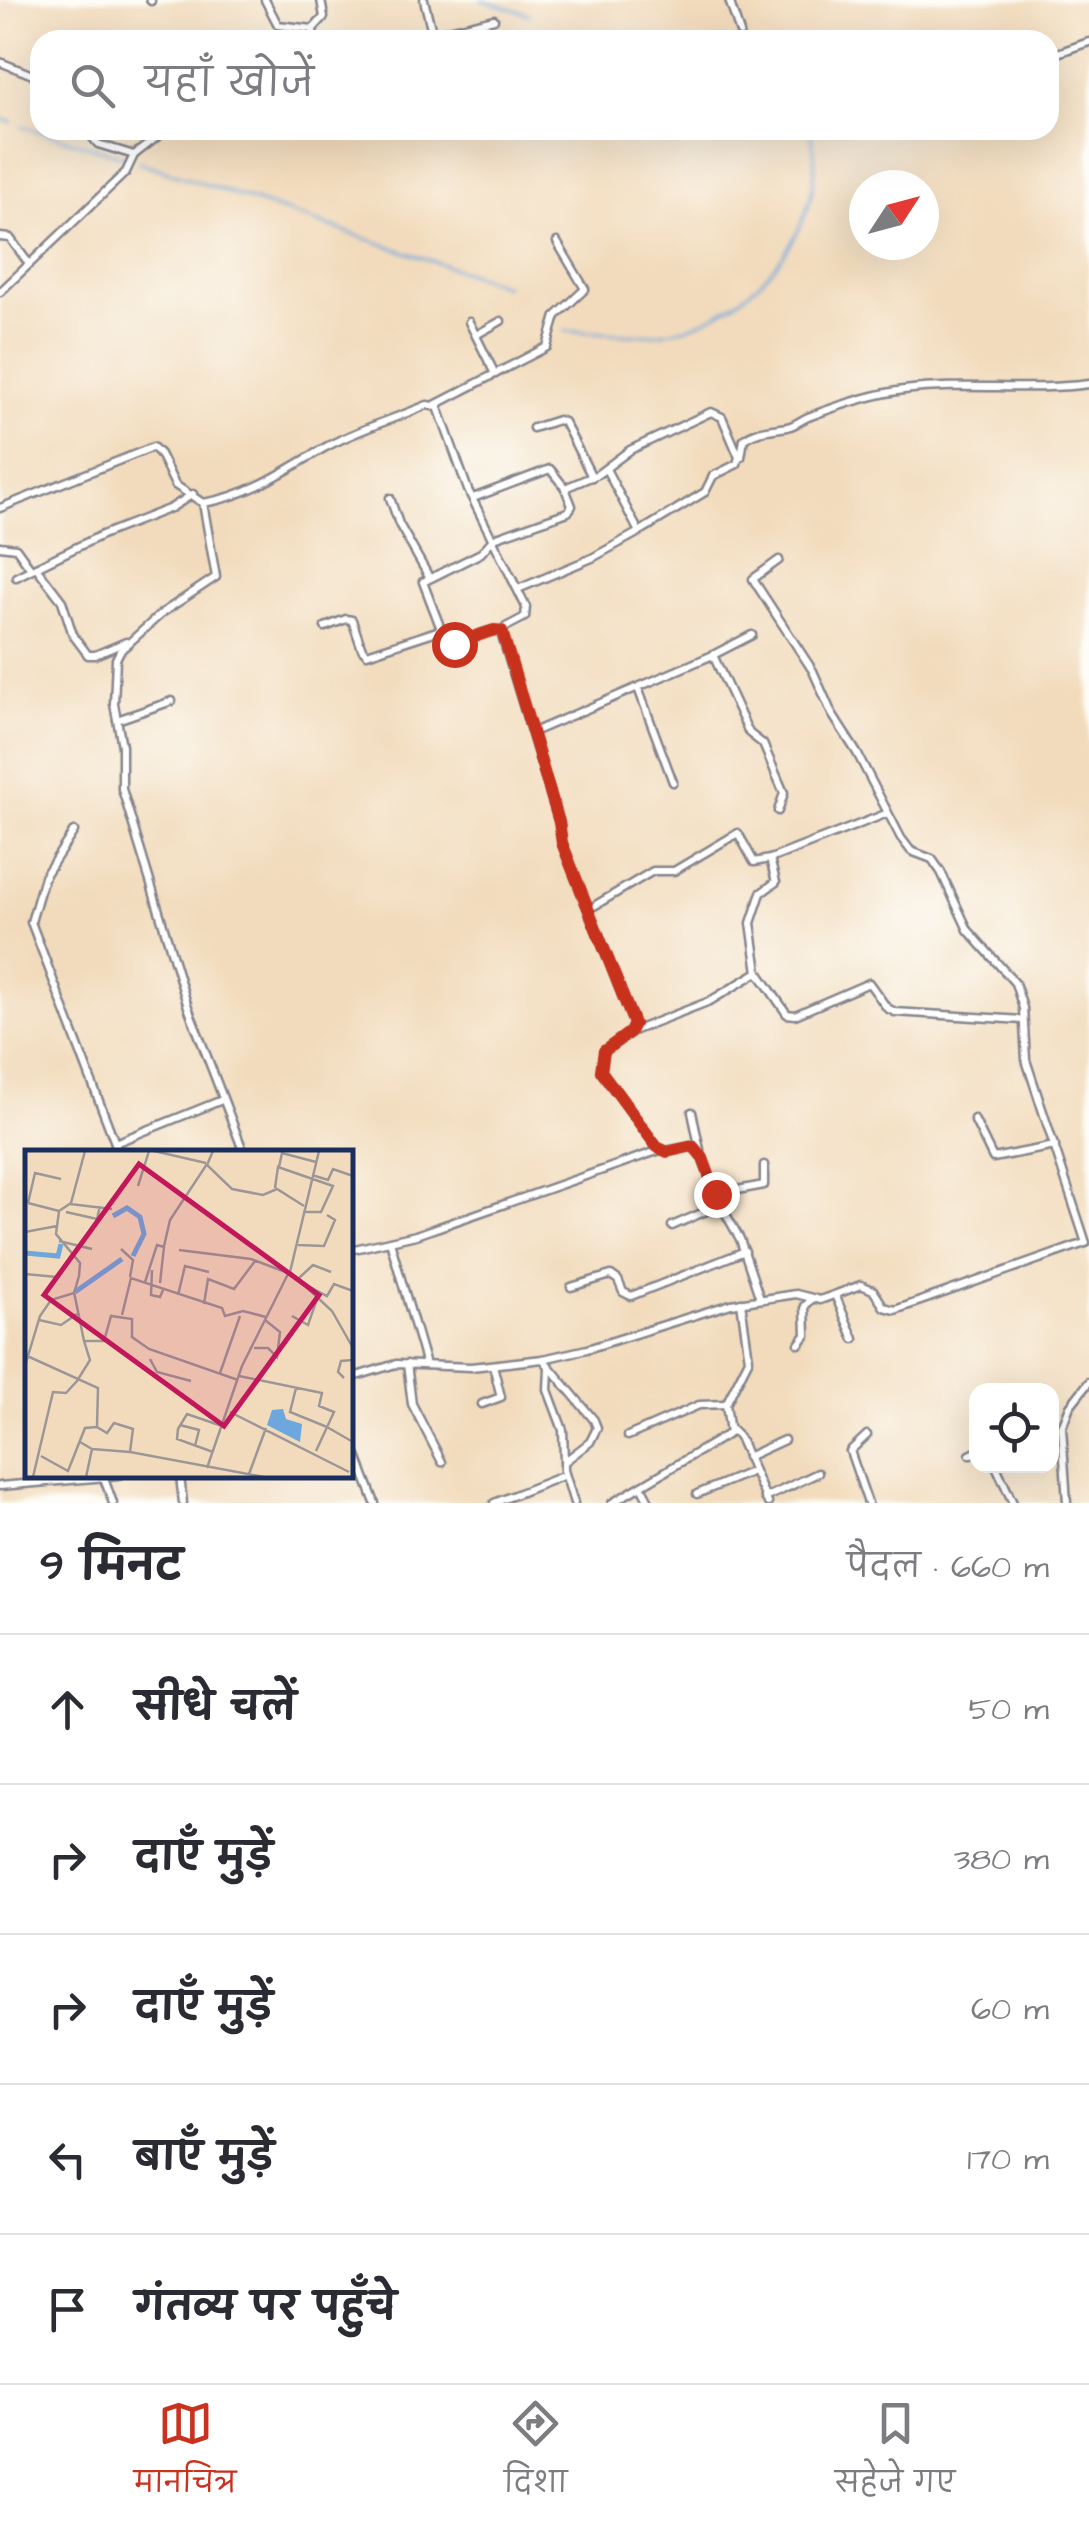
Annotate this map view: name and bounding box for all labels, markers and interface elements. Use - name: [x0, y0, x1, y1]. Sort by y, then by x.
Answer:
- search box: [30, 30, 1059, 140]
- icon: search: [65, 58, 120, 113]
- text: यहाँ खोजें: [145, 58, 314, 110]
- north arrow: [849, 170, 939, 260]
- route start: [432, 622, 478, 668]
- inset map: [25, 1150, 352, 1478]
- route end: [694, 1172, 740, 1218]
- map controls: [969, 1383, 1059, 1473]
- button: locate: [969, 1383, 1059, 1473]
- text: 9 मिनट: [40, 1538, 183, 1596]
- text: पैदल · 660 m: [847, 1545, 1049, 1590]
- icon: ahead: [40, 1682, 95, 1737]
- text: सीधे चलें: [135, 1682, 296, 1734]
- text: 50 m: [968, 1687, 1049, 1732]
- icon: right: [40, 1832, 95, 1887]
- text: दाएँ मुड़ें: [135, 1832, 273, 1884]
- text: 380 m: [954, 1837, 1049, 1882]
- icon: right: [40, 1982, 95, 2037]
- text: दाएँ मुड़ें: [135, 1982, 273, 2034]
- text: 60 m: [971, 1987, 1049, 2032]
- icon: left: [40, 2132, 95, 2187]
- text: बाएँ मुड़ें: [135, 2132, 274, 2184]
- text: 170 m: [967, 2137, 1049, 2182]
- icon: arrive: [40, 2282, 95, 2337]
- text: गंतव्य पर पहुँचे: [135, 2282, 396, 2334]
- tab: मानचित्र: [134, 2396, 236, 2513]
- tab: दिशा: [504, 2396, 567, 2513]
- tab: सहेजे गए: [835, 2396, 955, 2513]

